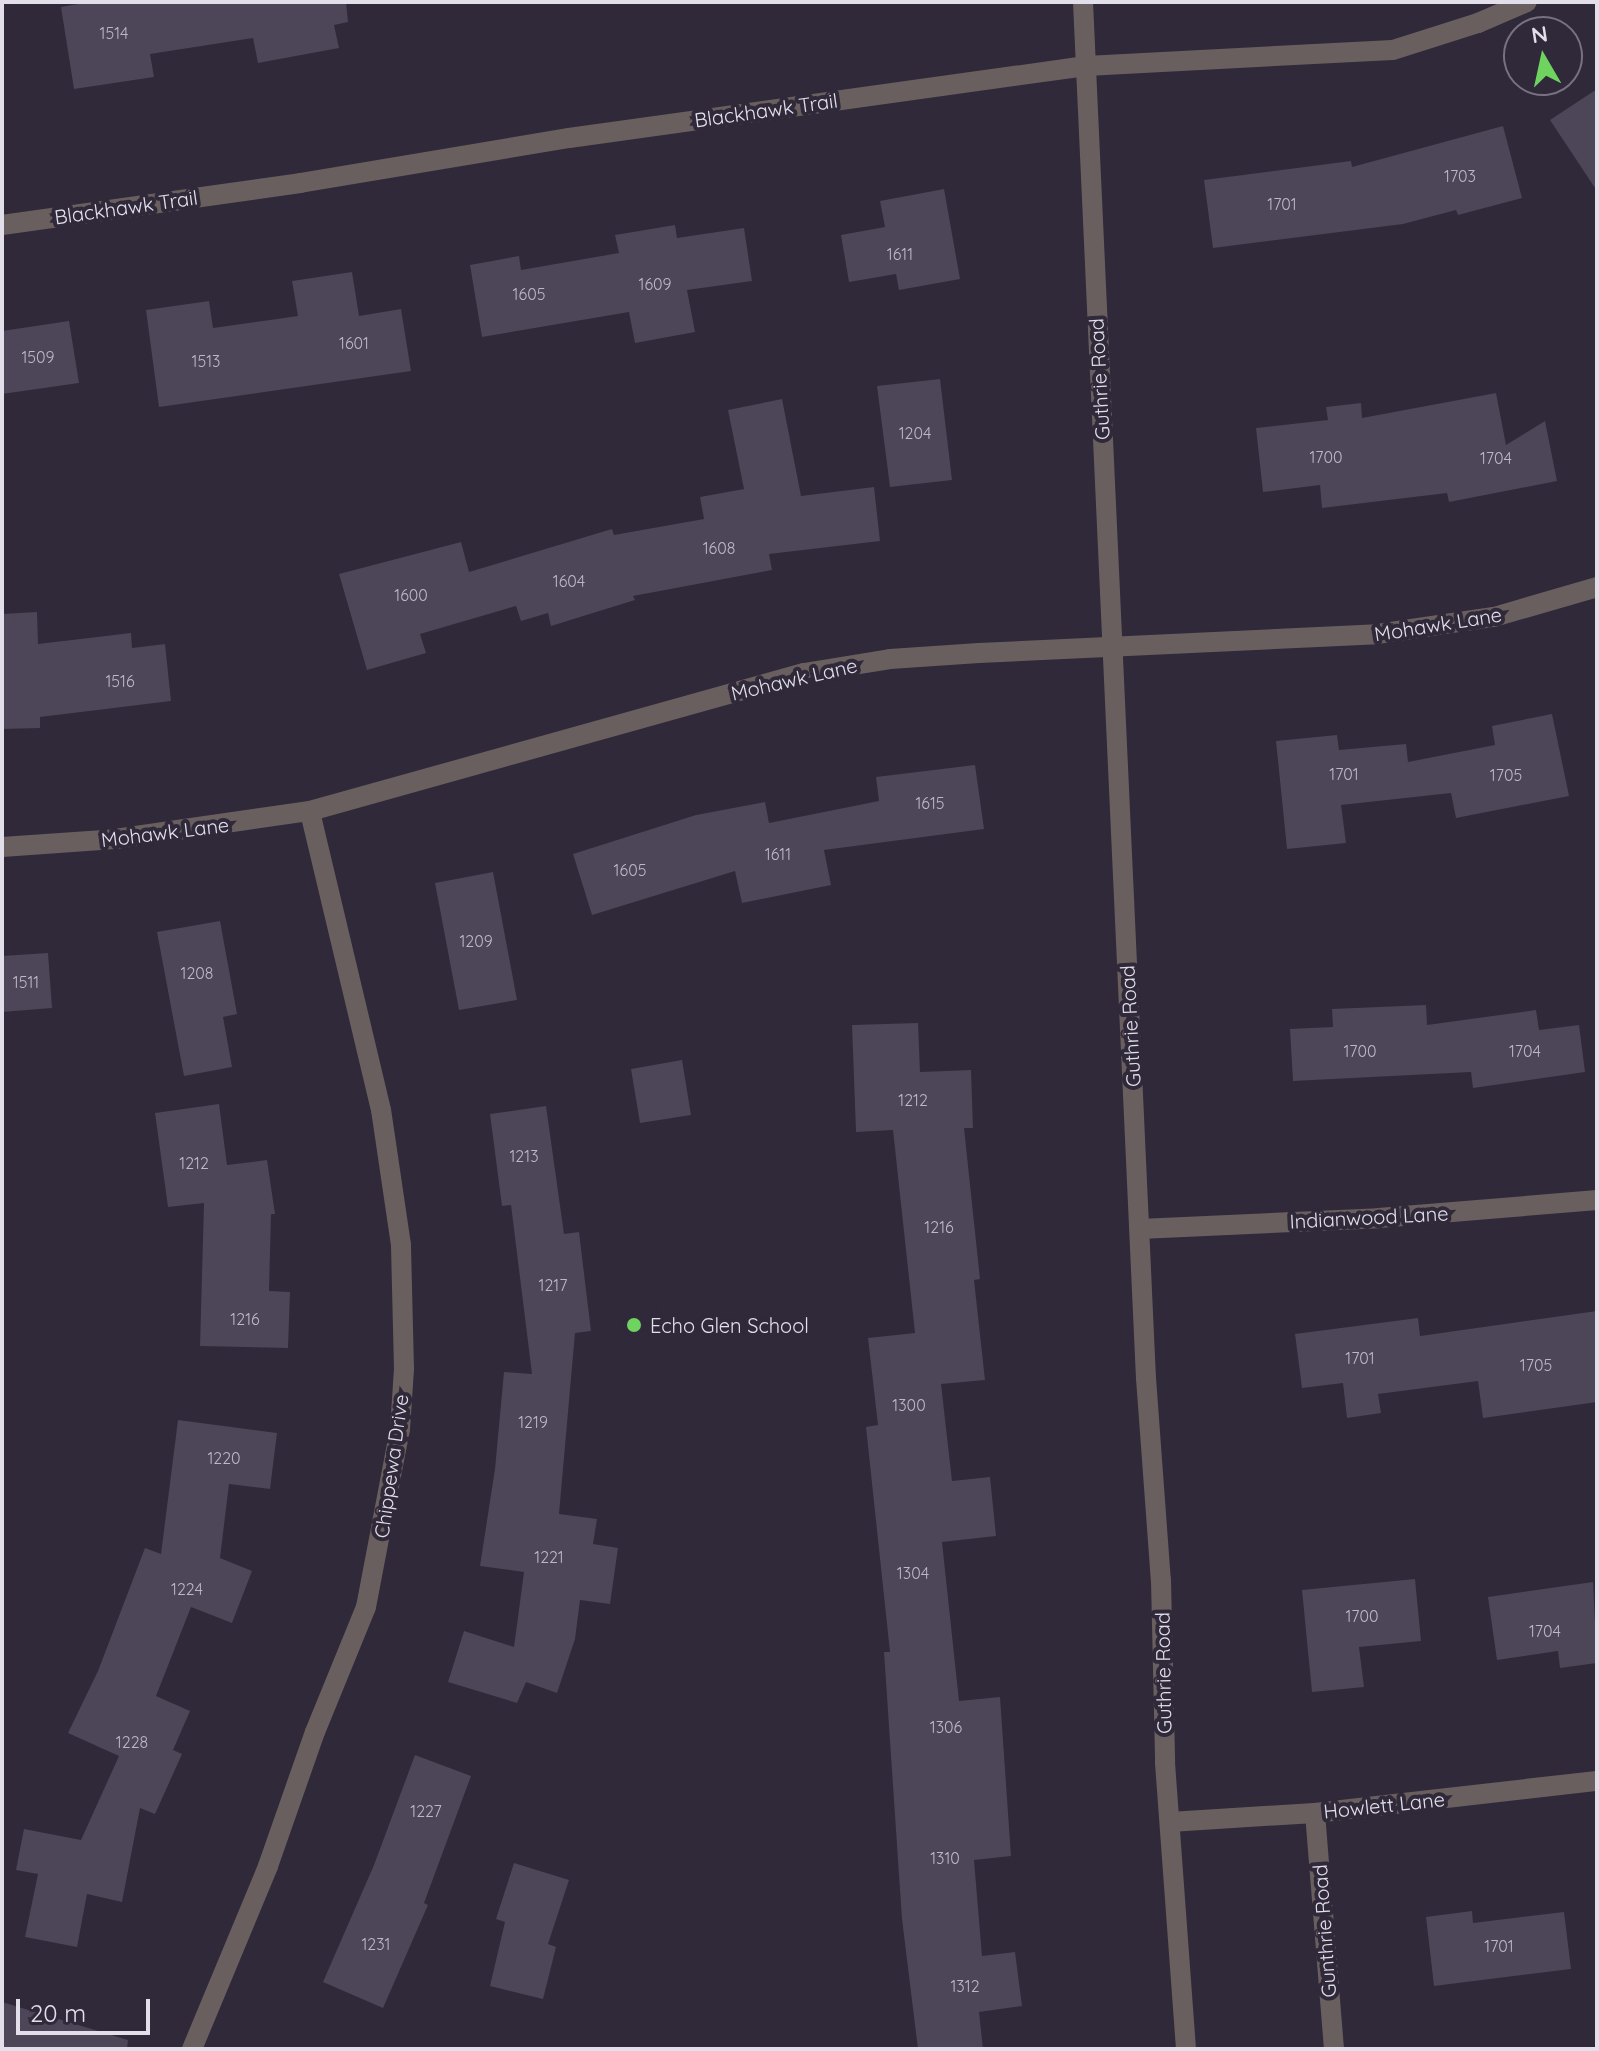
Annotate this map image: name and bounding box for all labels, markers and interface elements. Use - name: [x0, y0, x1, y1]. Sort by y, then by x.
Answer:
- north arrow: [1503, 16, 1583, 96]
- text: N: [1529, 19, 1550, 49]
- house number: 1514: [100, 23, 128, 43]
- street label: Blackhawk Trail: [693, 88, 839, 132]
- house number: 1703: [1444, 166, 1476, 186]
- street label: Blackhawk Trail: [53, 185, 199, 229]
- house number: 1701: [1267, 194, 1297, 214]
- house number: 1611: [887, 244, 913, 264]
- house number: 1609: [639, 274, 671, 294]
- house number: 1605: [513, 284, 545, 304]
- street label: Guthrie Road: [1084, 318, 1114, 440]
- house number: 1601: [339, 333, 369, 353]
- house number: 1509: [21, 347, 55, 367]
- house number: 1513: [192, 351, 220, 371]
- house number: 1204: [899, 423, 931, 443]
- house number: 1700: [1309, 447, 1343, 467]
- house number: 1704: [1480, 448, 1512, 468]
- house number: 1608: [703, 538, 735, 558]
- house number: 1604: [553, 571, 585, 591]
- house number: 1600: [394, 585, 428, 605]
- street label: Mohawk Lane: [1373, 602, 1503, 646]
- street label: Mohawk Lane: [729, 653, 859, 705]
- house number: 1516: [105, 671, 135, 691]
- house number: 1701: [1329, 764, 1359, 784]
- house number: 1705: [1490, 765, 1522, 785]
- house number: 1615: [915, 793, 945, 813]
- street label: Mohawk Lane: [100, 812, 230, 852]
- house number: 1611: [765, 844, 791, 864]
- house number: 1605: [614, 860, 646, 880]
- house number: 1209: [459, 931, 493, 951]
- house number: 1208: [181, 963, 213, 983]
- street label: Guthrie Road: [1115, 965, 1145, 1087]
- house number: 1511: [13, 972, 39, 992]
- house number: 1700: [1343, 1041, 1377, 1061]
- house number: 1704: [1509, 1041, 1541, 1061]
- house number: 1212: [898, 1090, 928, 1110]
- house number: 1213: [509, 1146, 539, 1166]
- house number: 1212: [179, 1153, 209, 1173]
- street label: Indianwood Lane: [1289, 1201, 1449, 1233]
- house number: 1216: [924, 1217, 954, 1237]
- house number: 1217: [539, 1275, 567, 1295]
- house number: 1216: [230, 1309, 260, 1329]
- place label: Echo Glen School: [650, 1313, 809, 1337]
- marker: Echo Glen School: [625, 1316, 643, 1334]
- house number: 1701: [1345, 1348, 1375, 1368]
- house number: 1705: [1520, 1355, 1552, 1375]
- street label: Chippewa Drive: [369, 1392, 413, 1540]
- house number: 1300: [892, 1395, 926, 1415]
- house number: 1219: [518, 1412, 548, 1432]
- house number: 1220: [207, 1448, 241, 1468]
- house number: 1221: [534, 1547, 564, 1567]
- house number: 1304: [897, 1563, 929, 1583]
- house number: 1224: [171, 1579, 203, 1599]
- house number: 1700: [1345, 1606, 1379, 1626]
- street label: Guthrie Road: [1150, 1612, 1176, 1734]
- house number: 1704: [1529, 1621, 1561, 1641]
- house number: 1306: [930, 1717, 962, 1737]
- house number: 1228: [116, 1732, 148, 1752]
- street label: Howlett Lane: [1322, 1787, 1446, 1823]
- house number: 1227: [410, 1801, 442, 1821]
- house number: 1310: [930, 1848, 960, 1868]
- street label: Gunthrie Road: [1307, 1864, 1341, 1998]
- house number: 1231: [361, 1934, 391, 1954]
- house number: 1701: [1484, 1936, 1514, 1956]
- house number: 1312: [950, 1976, 980, 1996]
- scale bar: [20, 1983, 154, 2033]
- text: 20 m: [30, 1998, 86, 2028]

